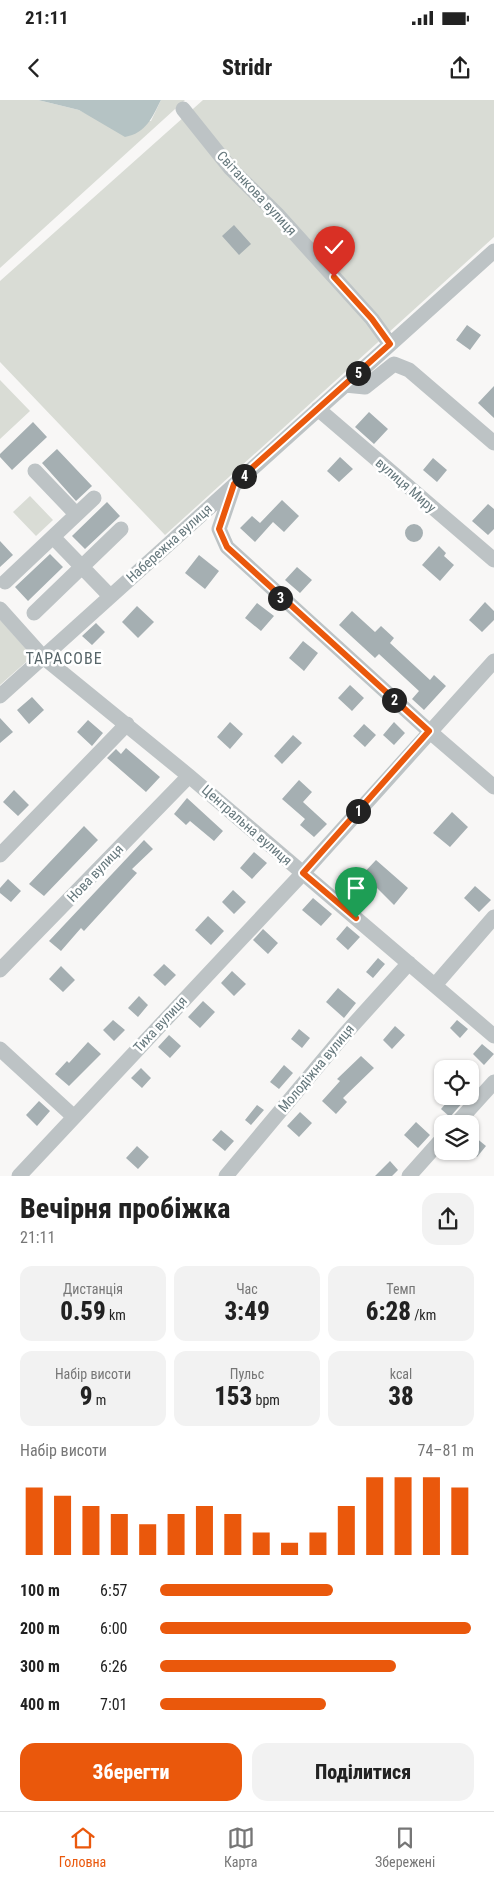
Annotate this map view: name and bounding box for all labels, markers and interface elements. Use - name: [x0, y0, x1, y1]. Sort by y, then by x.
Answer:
- text: 21:11: [25, 6, 69, 29]
- icon: back: [20, 54, 48, 82]
- icon: share: [446, 54, 474, 82]
- text: Stridr: [222, 55, 272, 80]
- street label: Світанкова вулиця: [214, 148, 300, 238]
- pin: [313, 226, 355, 277]
- icon: check: [320, 233, 348, 261]
- pin: 5: [346, 360, 370, 386]
- text: 5: [355, 365, 362, 381]
- street label: вулиця Миру: [373, 455, 440, 516]
- pin: 4: [232, 464, 256, 488]
- text: 4: [241, 468, 248, 484]
- street label: Набережна вулиця: [123, 500, 215, 586]
- pin: 3: [268, 586, 292, 610]
- text: 3: [277, 590, 284, 606]
- district label: ТАРАСОВЕ: [25, 649, 103, 668]
- pin: 2: [382, 688, 406, 712]
- text: 2: [391, 692, 398, 708]
- street label: Центральна вулиця: [199, 782, 295, 868]
- pin: 1: [346, 798, 370, 824]
- text: 1: [355, 803, 362, 819]
- street label: Нова вулиця: [64, 841, 126, 905]
- pin: [335, 867, 377, 918]
- icon: arrive: [342, 874, 370, 902]
- street label: Тиха вулиця: [130, 993, 190, 1055]
- street label: Молодіжна вулиця: [275, 1021, 357, 1115]
- map controls: [434, 1060, 479, 1160]
- button: locate: [434, 1060, 479, 1105]
- button: layers: [434, 1115, 479, 1160]
- text: Вечірня пробіжка: [20, 1192, 230, 1225]
- button: share: [422, 1193, 474, 1245]
- text: 21:11: [20, 1228, 55, 1247]
- text: Дистанція: [63, 1281, 123, 1297]
- text: Час: [236, 1281, 258, 1297]
- text: Темп: [386, 1281, 416, 1297]
- text: 0.59: [60, 1297, 106, 1326]
- text: 3:49: [224, 1297, 270, 1326]
- text: 6:28: [366, 1297, 411, 1326]
- text: km: [106, 1307, 126, 1323]
- text: /km: [411, 1307, 436, 1323]
- text: Набір висоти: [55, 1366, 131, 1382]
- text: Пульс: [230, 1366, 264, 1382]
- text: kcal: [390, 1366, 412, 1382]
- text: 9: [80, 1382, 92, 1411]
- text: 153: [214, 1382, 252, 1411]
- text: 38: [388, 1382, 414, 1411]
- text: m: [92, 1392, 106, 1408]
- text: bpm: [252, 1392, 280, 1408]
- text: Набір висоти: [20, 1441, 107, 1460]
- text: 74–81 m: [418, 1441, 474, 1460]
- text: 100 m: [20, 1581, 60, 1600]
- text: 6:57: [100, 1581, 127, 1600]
- text: 200 m: [20, 1619, 60, 1638]
- text: 6:00: [100, 1619, 127, 1638]
- text: 300 m: [20, 1657, 60, 1676]
- text: 6:26: [100, 1657, 127, 1676]
- text: 400 m: [20, 1695, 60, 1714]
- text: 7:01: [100, 1695, 127, 1714]
- button: Зберегти: [20, 1743, 242, 1801]
- button: Поділитися: [252, 1743, 474, 1801]
- tab: Головна: [59, 1824, 106, 1870]
- tab: Карта: [224, 1824, 257, 1870]
- tab: Збережені: [375, 1824, 435, 1870]

